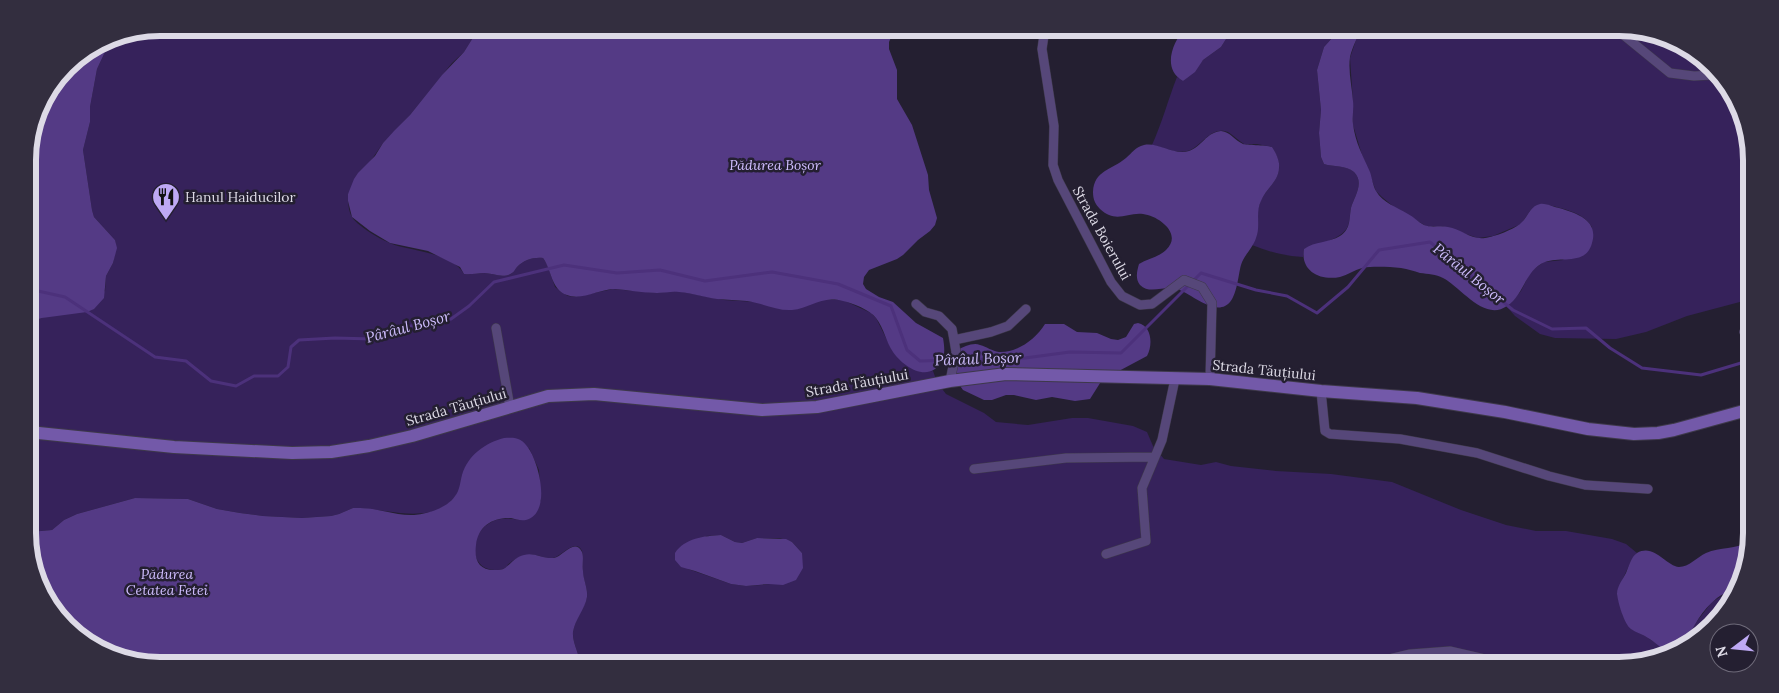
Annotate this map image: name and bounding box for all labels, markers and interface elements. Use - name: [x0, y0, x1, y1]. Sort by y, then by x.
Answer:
- park label: Pădurea Boșor: [729, 156, 821, 174]
- restaurant icon: Hanul Haiducilor: [151, 182, 181, 221]
- street label: Strada Boierului: [1069, 183, 1135, 283]
- place label: Hanul Haiducilor: [185, 188, 296, 206]
- water label: Pârâul Boșor: [1430, 239, 1509, 308]
- water label: Pârâul Boșor: [363, 306, 452, 347]
- water label: Pârâul Boșor: [934, 347, 1022, 370]
- street label: Strada Tăuțiului: [1211, 356, 1317, 384]
- street label: Strada Tăuțiului: [804, 365, 910, 401]
- street label: Strada Tăuțiului: [404, 384, 508, 430]
- park label: Pădurea Cetatea Fetei: [126, 565, 209, 599]
- north arrow: [1709, 623, 1759, 673]
- text: N: [1711, 644, 1732, 659]

